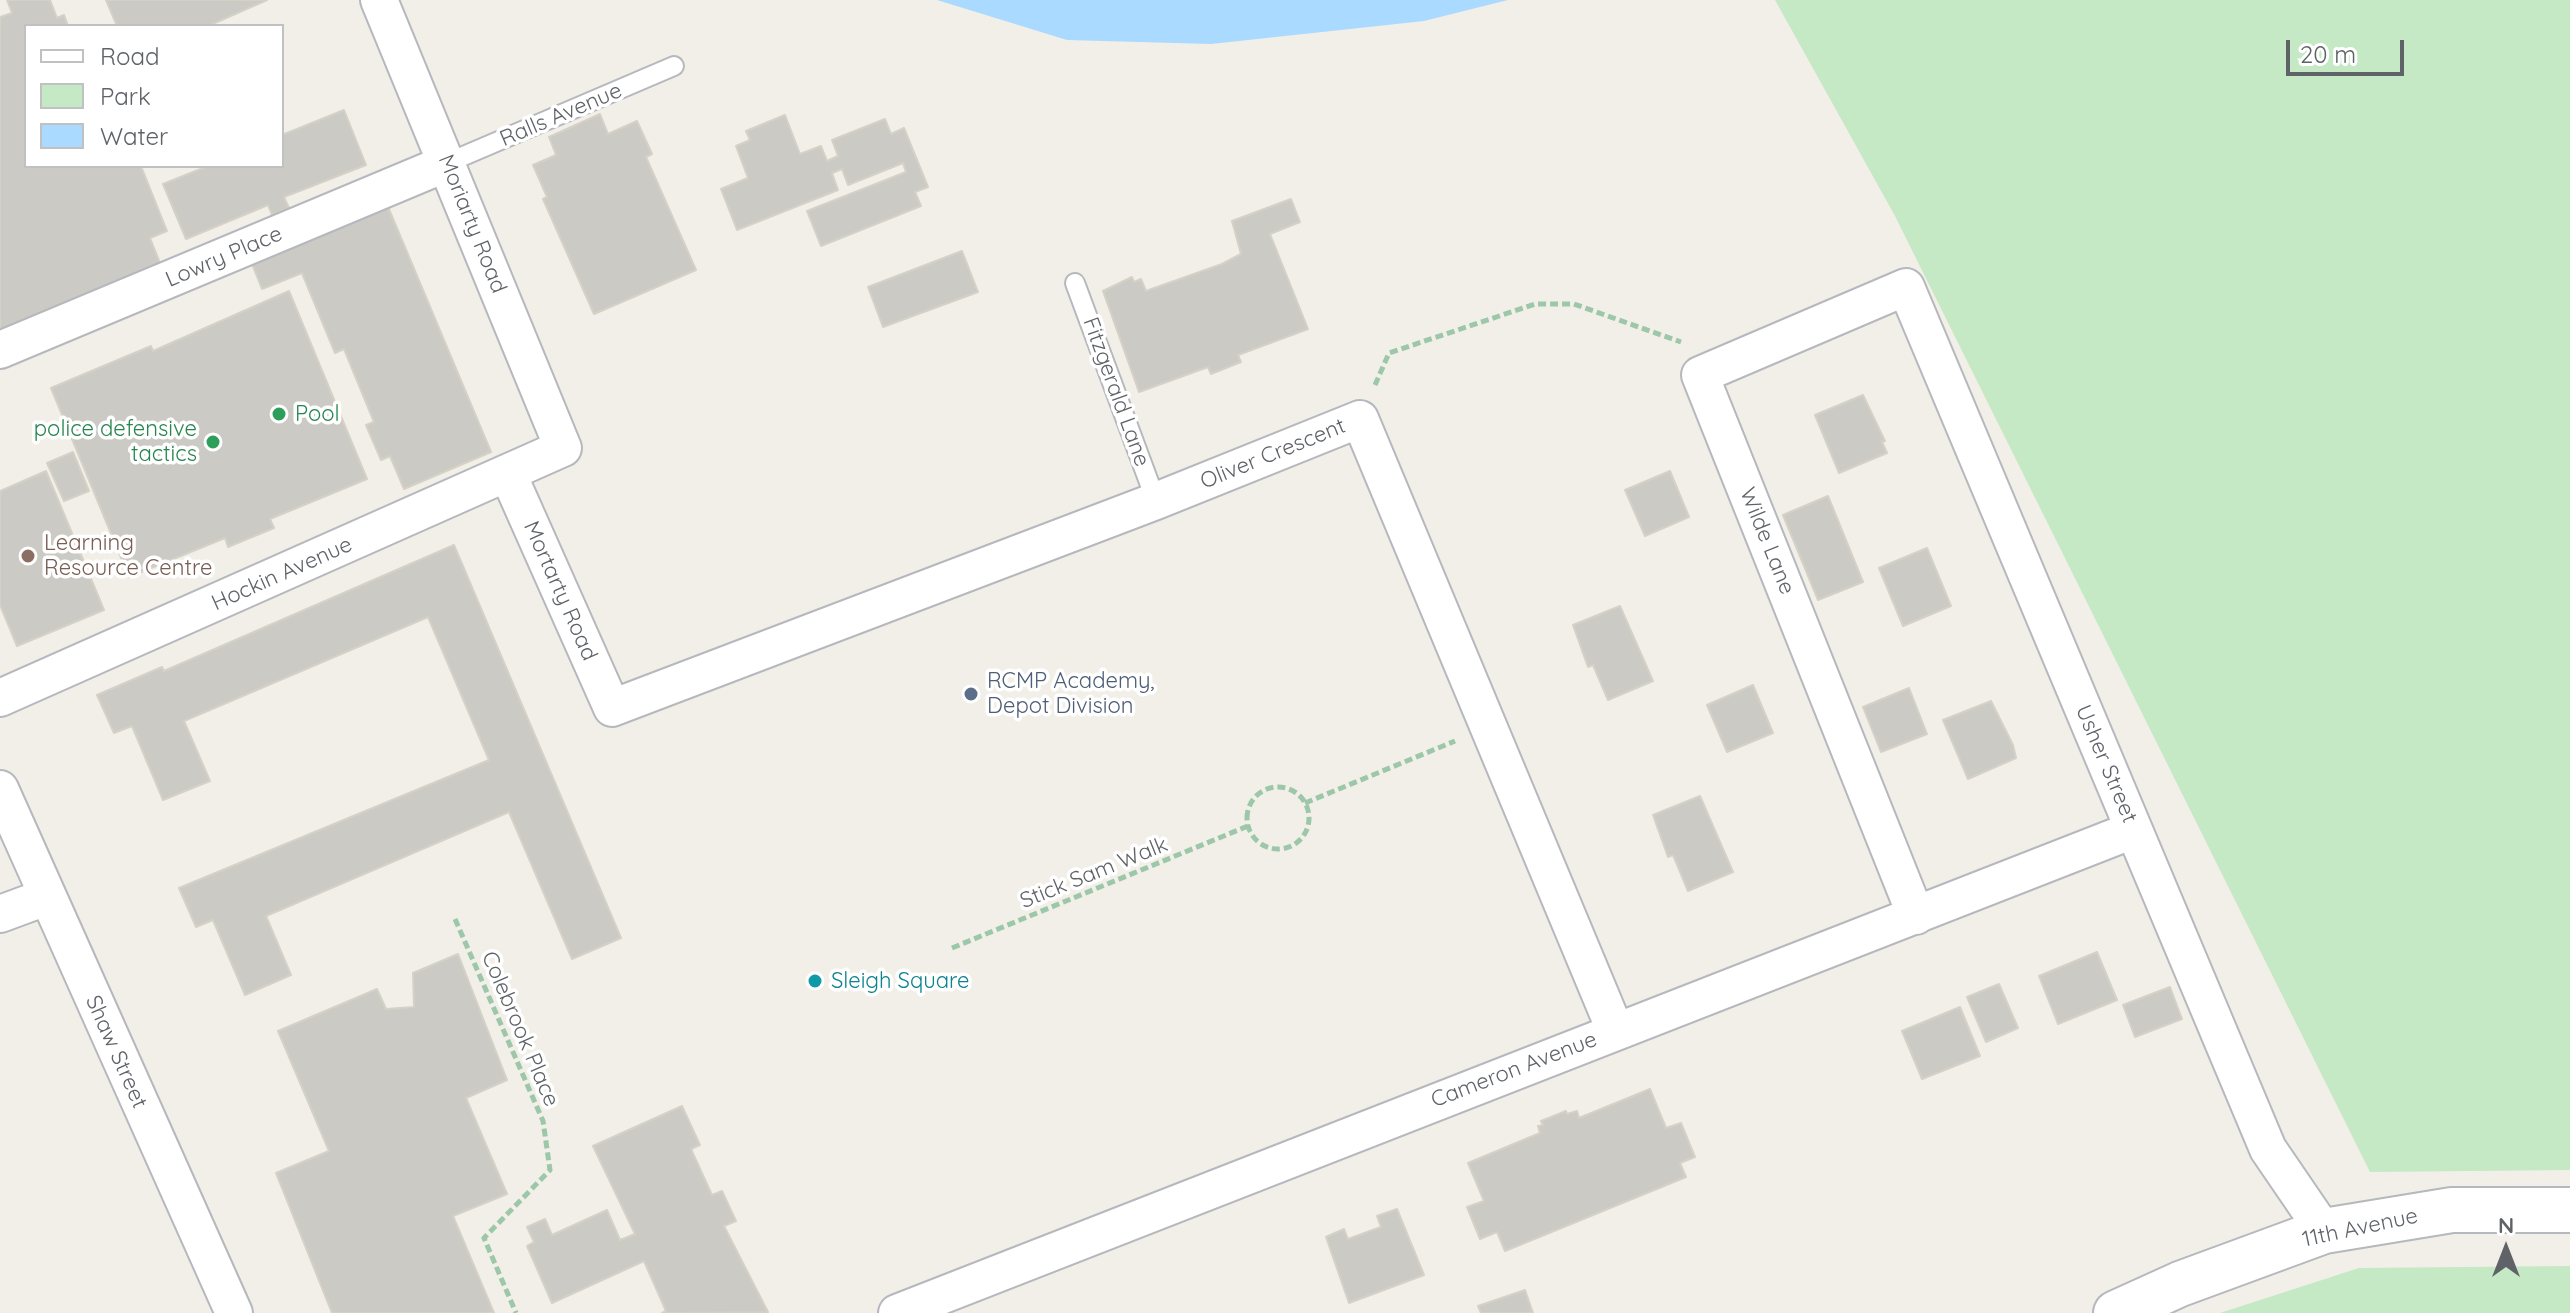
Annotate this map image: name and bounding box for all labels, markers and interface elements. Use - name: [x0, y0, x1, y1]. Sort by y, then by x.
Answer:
- legend: [24, 24, 284, 168]
- scale bar: [2290, 24, 2408, 74]
- text: 20 m: [2300, 39, 2356, 69]
- text: Road: [100, 41, 160, 71]
- street label: Ralls Avenue: [496, 77, 626, 153]
- text: Park: [100, 81, 151, 111]
- text: Water: [100, 121, 168, 151]
- street label: Moriarty Road: [432, 151, 512, 297]
- street label: Lowry Place: [162, 221, 286, 293]
- street label: Fitzgerald Lane: [1077, 314, 1155, 470]
- place label: Pool: [295, 401, 340, 427]
- marker: Pool: [270, 405, 288, 423]
- street label: Oliver Crescent: [1197, 413, 1349, 495]
- place label: police defensive tactics: [34, 416, 197, 468]
- marker: police defensive tactics: [204, 433, 222, 451]
- street label: Wilde Lane: [1734, 484, 1800, 598]
- street label: Mortarty Road: [517, 517, 603, 665]
- place label: Learning Resource Centre: [44, 530, 212, 582]
- street label: Hockin Avenue: [208, 531, 356, 617]
- marker: Learning Resource Centre: [19, 547, 37, 565]
- place label: RCMP Academy, Depot Division: [987, 668, 1155, 720]
- marker: RCMP Academy, Depot Division: [962, 685, 980, 703]
- street label: Usher Street: [2069, 701, 2143, 827]
- street label: Stick Sam Walk: [1016, 831, 1172, 915]
- street label: Colebrook Place: [475, 947, 565, 1111]
- place label: Sleigh Square: [831, 968, 970, 994]
- marker: Sleigh Square: [806, 972, 824, 990]
- street label: Shaw Street: [79, 991, 153, 1113]
- street label: Cameron Avenue: [1427, 1026, 1601, 1114]
- street label: 11th Avenue: [2300, 1203, 2420, 1253]
- north arrow: [2466, 1209, 2546, 1289]
- text: N: [2498, 1211, 2514, 1239]

